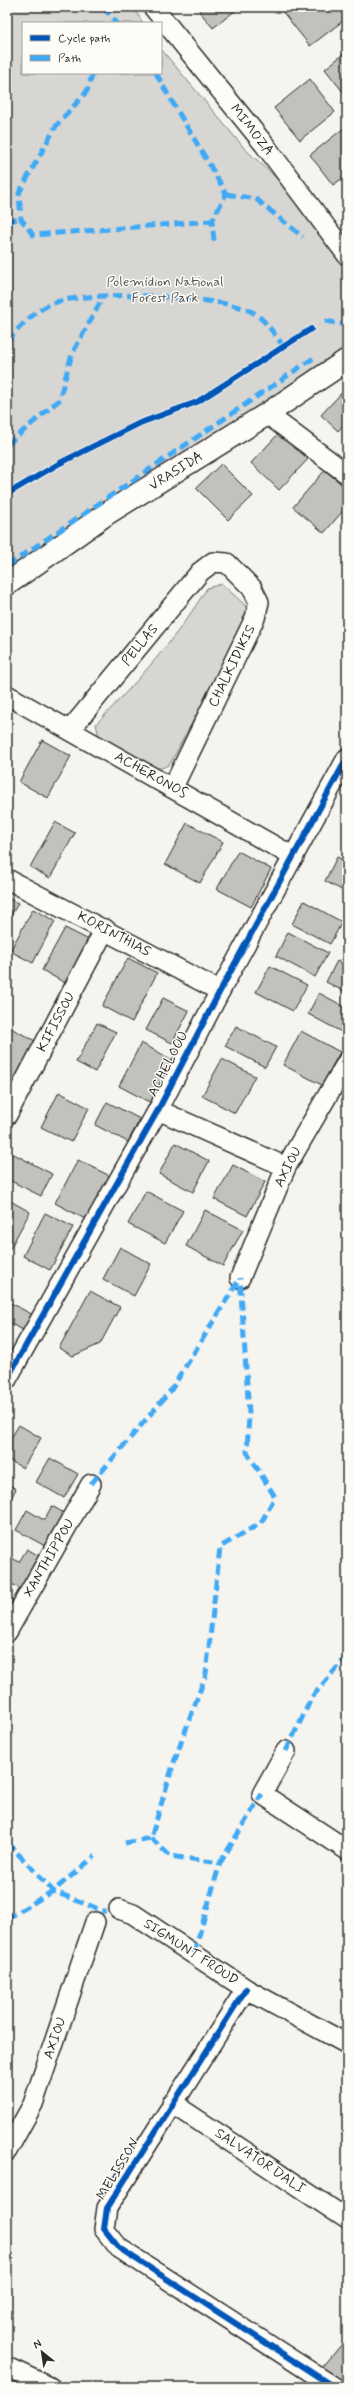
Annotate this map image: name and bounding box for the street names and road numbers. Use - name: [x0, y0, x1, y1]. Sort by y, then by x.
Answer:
- street label: MIMOZA: [226, 100, 278, 160]
- street label: VRASIDA: [146, 447, 206, 495]
- street label: PELLAS: [118, 620, 162, 670]
- street label: CHALKIDIKIS: [204, 622, 260, 710]
- street label: ACHERONOS: [111, 748, 191, 802]
- street label: KORINTHIAS: [74, 907, 154, 961]
- street label: KIFISSOU: [33, 989, 79, 1055]
- street label: ACHELOOU: [144, 1028, 192, 1100]
- street label: AXIOU: [270, 1144, 306, 1190]
- street label: XANTHIPPOU: [19, 1516, 79, 1600]
- street label: SIGMUNT FROUD: [140, 1914, 242, 1990]
- street label: AXIOU: [39, 2015, 71, 2061]
- street label: SALVATOR DALI: [211, 2124, 309, 2198]
- street label: MELISSON: [92, 2135, 144, 2203]

